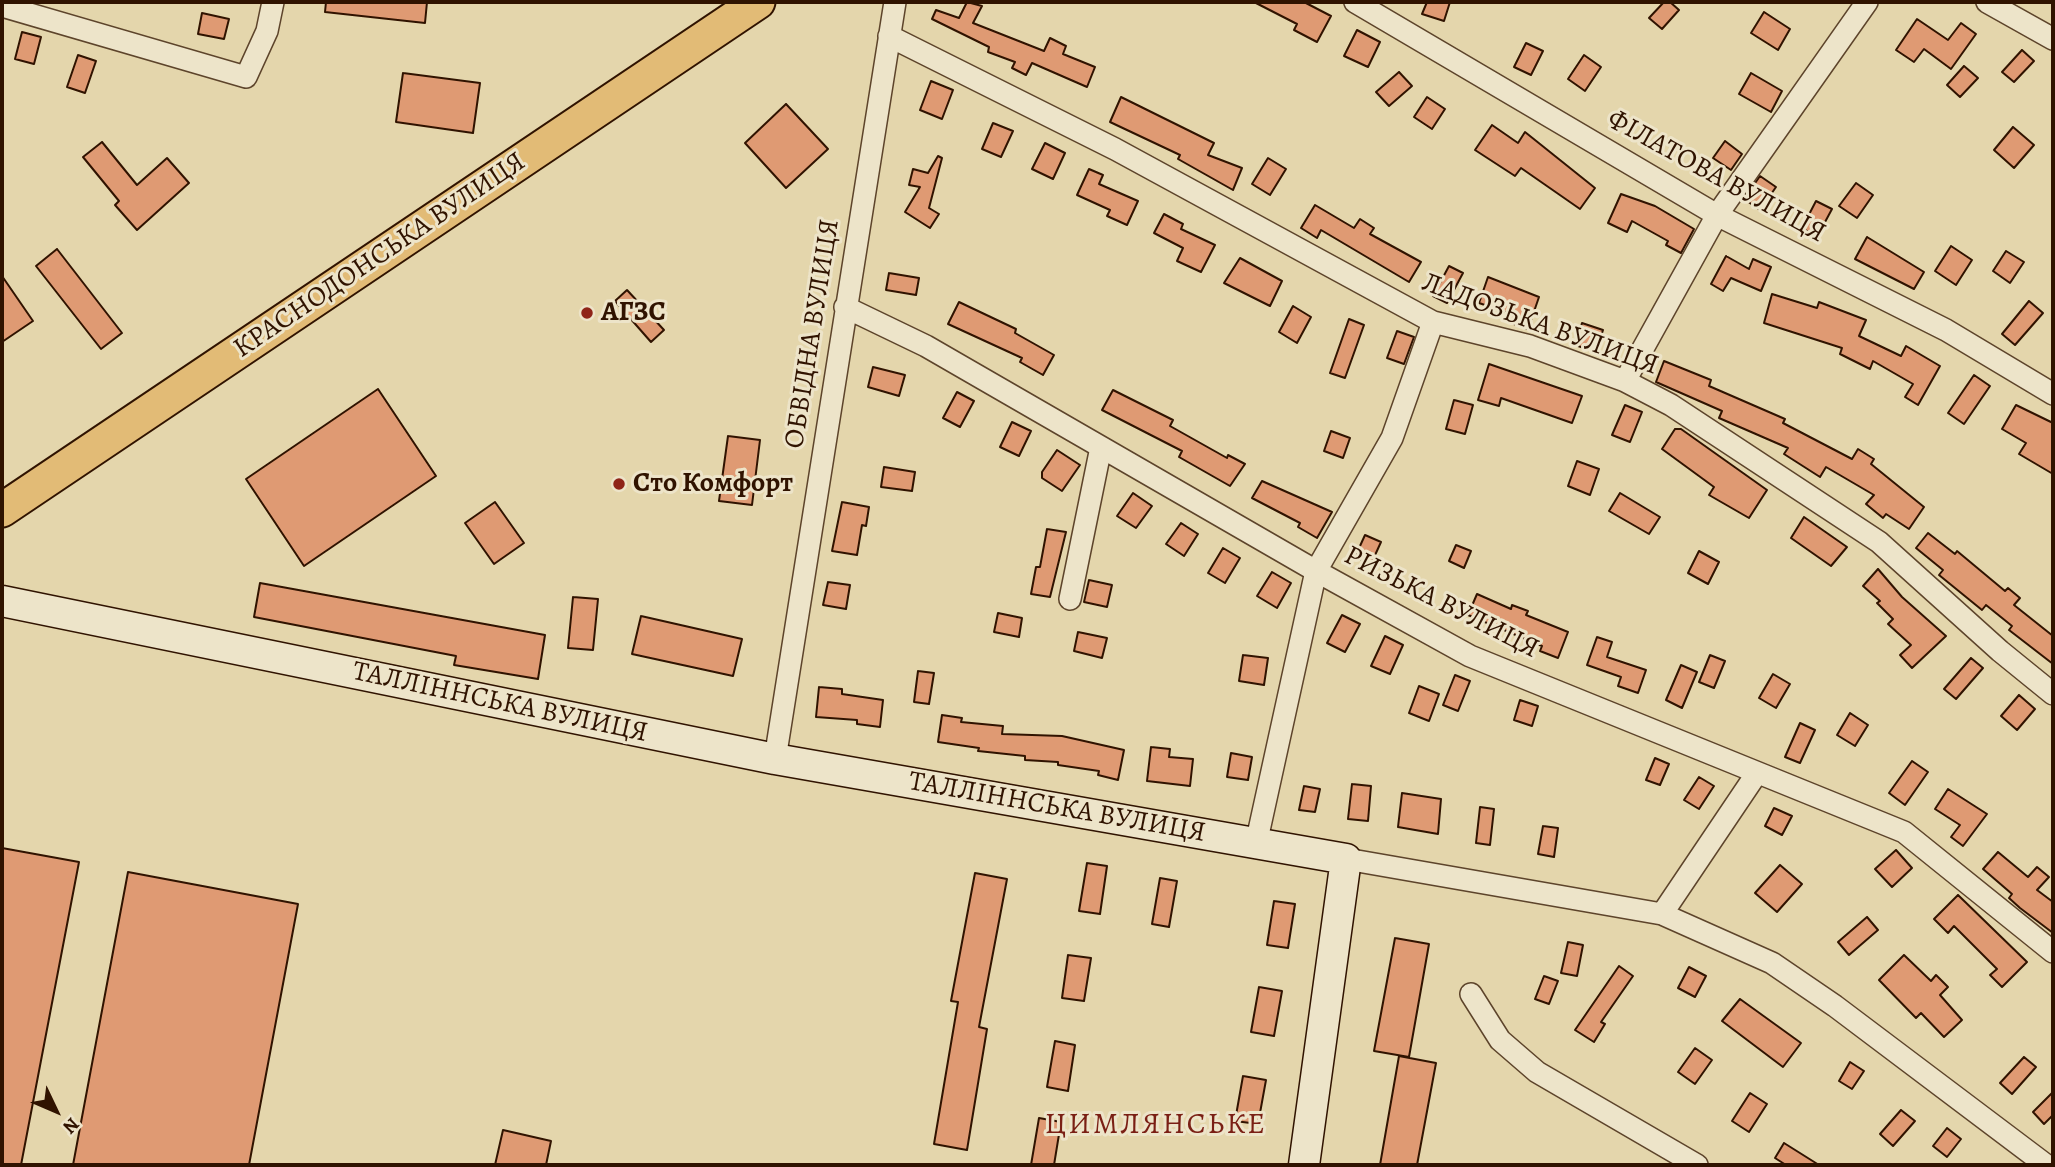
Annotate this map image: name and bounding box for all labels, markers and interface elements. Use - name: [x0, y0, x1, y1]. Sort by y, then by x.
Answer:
- street label: ФІЛАТОВА ВУЛИЦЯ: [1601, 103, 1831, 251]
- street label: КРАСНОДОНСЬКА ВУЛИЦЯ: [228, 146, 532, 366]
- street label: ОБВІДНА ВУЛИЦЯ: [778, 217, 848, 451]
- street label: ЛАДОЗЬКА ВУЛИЦЯ: [1417, 267, 1663, 383]
- place label: АГЗС: [601, 296, 666, 330]
- marker: АГЗС: [579, 305, 595, 321]
- place label: Сто Комфорт: [633, 467, 793, 501]
- marker: Сто Комфорт: [611, 476, 627, 492]
- street label: РИЗЬКА ВУЛИЦЯ: [1338, 539, 1544, 667]
- street label: ТАЛЛІННСЬКА ВУЛИЦЯ: [349, 655, 651, 751]
- street label: ТАЛЛІННСЬКА ВУЛИЦЯ: [906, 765, 1208, 851]
- north arrow: [21, 1076, 91, 1146]
- district label: ЦИМЛЯНСЬКЕ: [1046, 1108, 1266, 1144]
- text: N: [57, 1112, 85, 1140]

